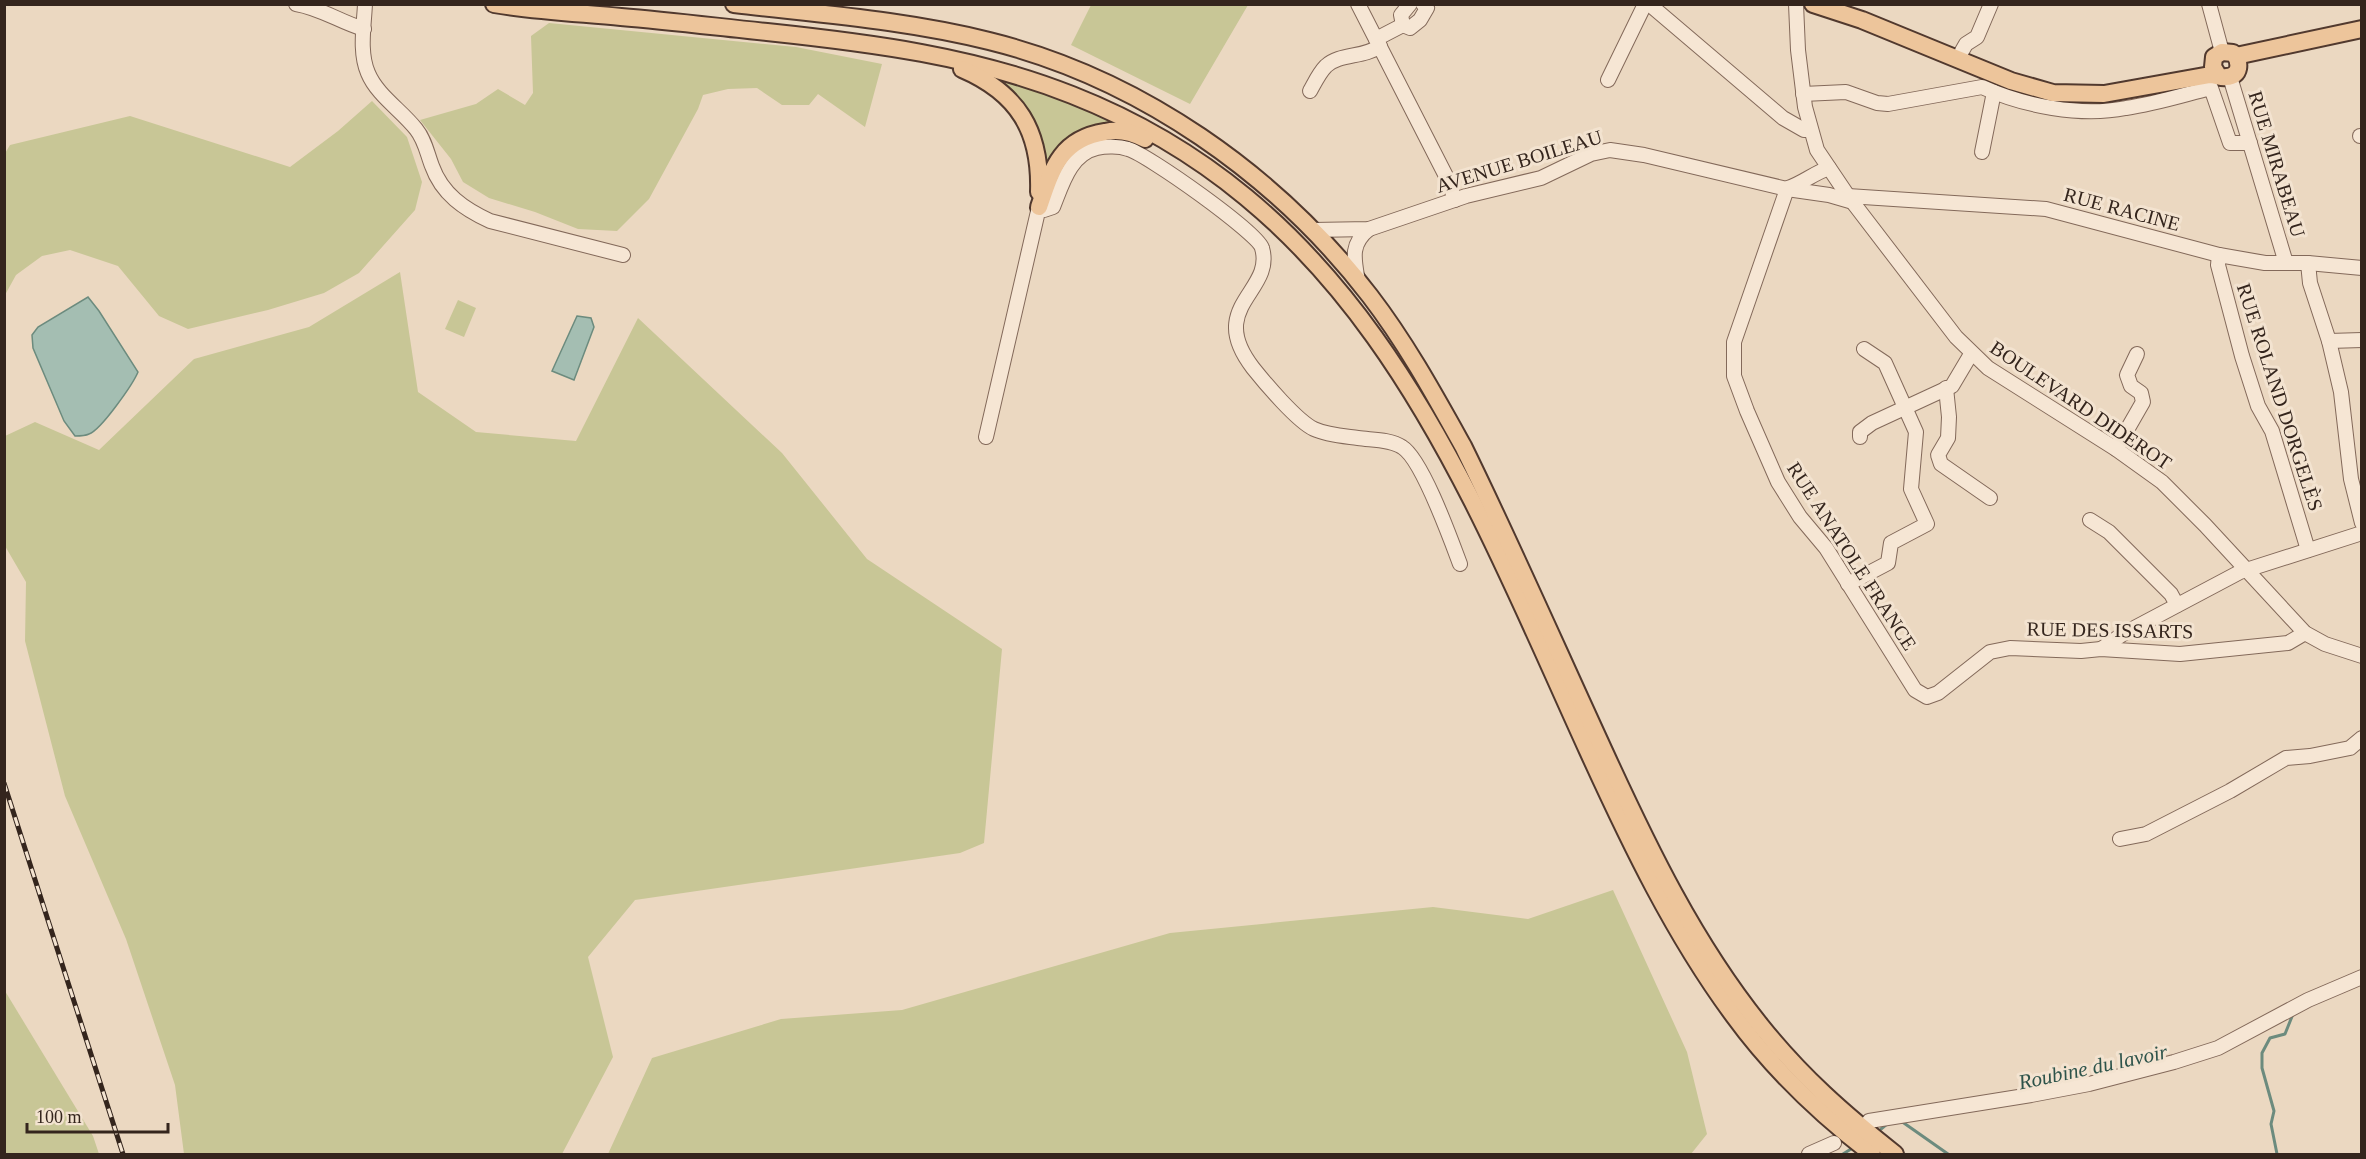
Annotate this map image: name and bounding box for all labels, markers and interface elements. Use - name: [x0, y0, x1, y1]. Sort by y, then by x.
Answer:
- street label: RUE MIRABEAU: [2244, 88, 2310, 240]
- street label: AVENUE BOILEAU: [1433, 125, 1605, 197]
- street label: RUE RACINE: [2061, 183, 2183, 235]
- street label: RUE ROLAND DORGELÈS: [2233, 281, 2327, 513]
- street label: BOULEVARD DIDEROT: [1986, 336, 2176, 474]
- street label: RUE ANATOLE FRANCE: [1783, 458, 1921, 654]
- street label: RUE DES ISSARTS: [2027, 618, 2193, 642]
- water label: Roubine du lavoir: [2015, 1039, 2170, 1095]
- scale bar: [27, 1096, 168, 1134]
- text: 100 m: [36, 1107, 82, 1127]

